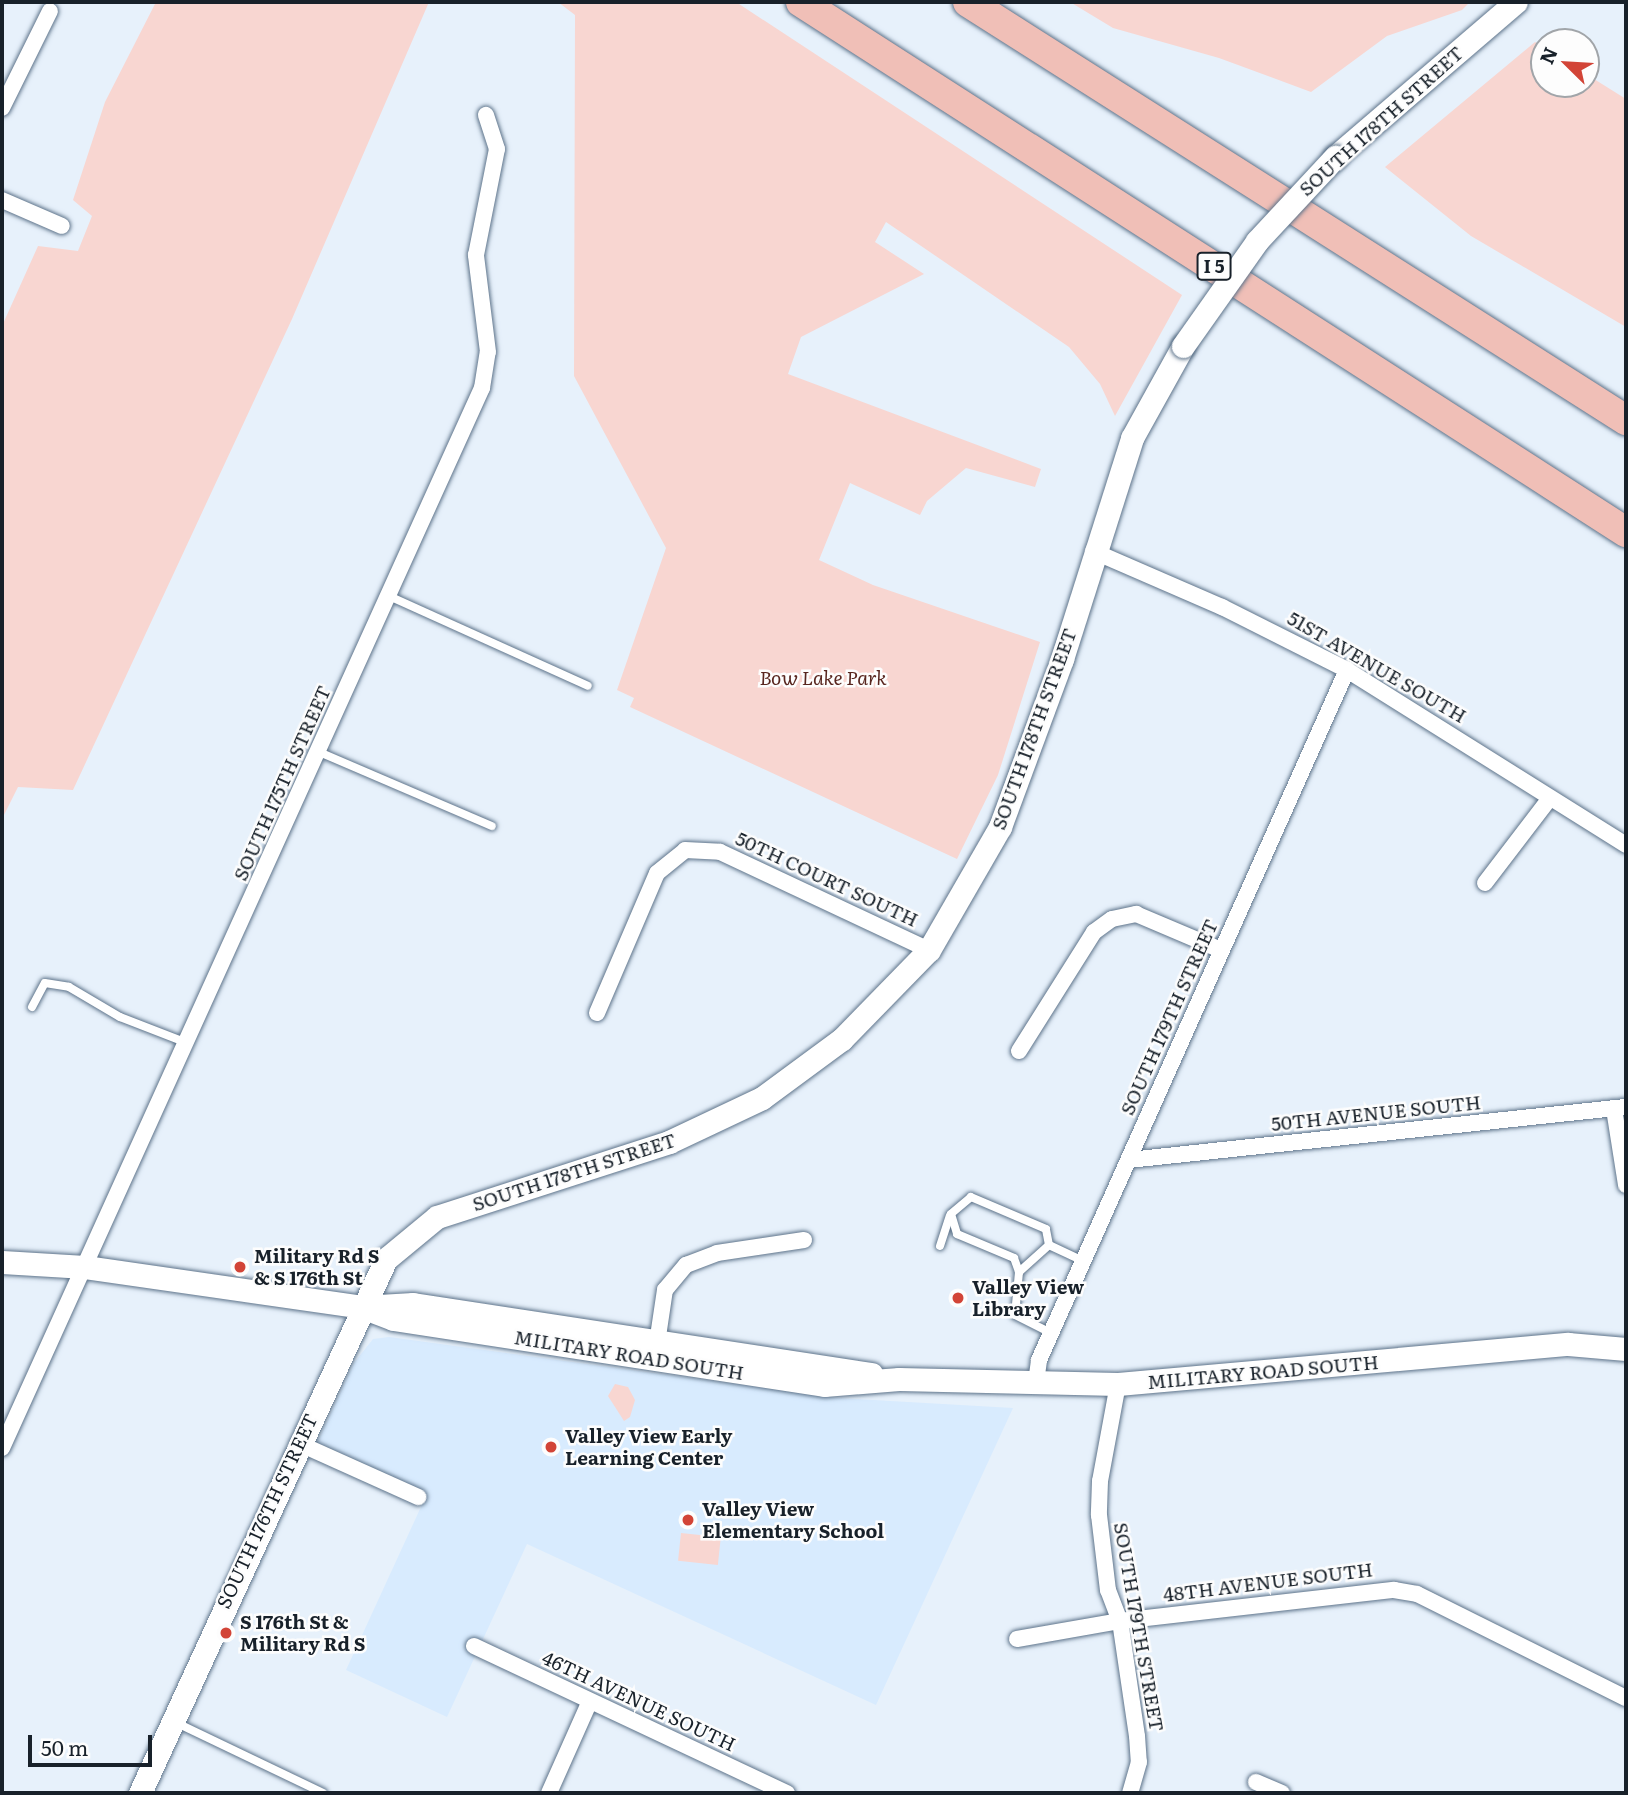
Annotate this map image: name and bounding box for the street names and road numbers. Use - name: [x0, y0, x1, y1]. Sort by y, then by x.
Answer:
- street label: SOUTH 178TH STREET: [1294, 41, 1468, 201]
- road number: I 5: [1196, 252, 1232, 280]
- street label: 51ST AVENUE SOUTH: [1284, 606, 1470, 728]
- street label: SOUTH 178TH STREET: [987, 625, 1081, 833]
- street label: SOUTH 175TH STREET: [229, 682, 335, 884]
- street label: 50TH COURT SOUTH: [732, 827, 922, 931]
- street label: SOUTH 179TH STREET: [1115, 916, 1223, 1118]
- street label: 50TH AVENUE SOUTH: [1270, 1091, 1482, 1135]
- street label: SOUTH 178TH STREET: [469, 1128, 679, 1216]
- street label: MILITARY ROAD SOUTH: [513, 1326, 745, 1384]
- street label: MILITARY ROAD SOUTH: [1146, 1351, 1380, 1393]
- street label: SOUTH 176TH STREET: [212, 1410, 322, 1612]
- street label: SOUTH 179TH STREET: [1109, 1521, 1169, 1733]
- street label: 48TH AVENUE SOUTH: [1162, 1558, 1374, 1606]
- street label: 46TH AVENUE SOUTH: [539, 1646, 739, 1756]

